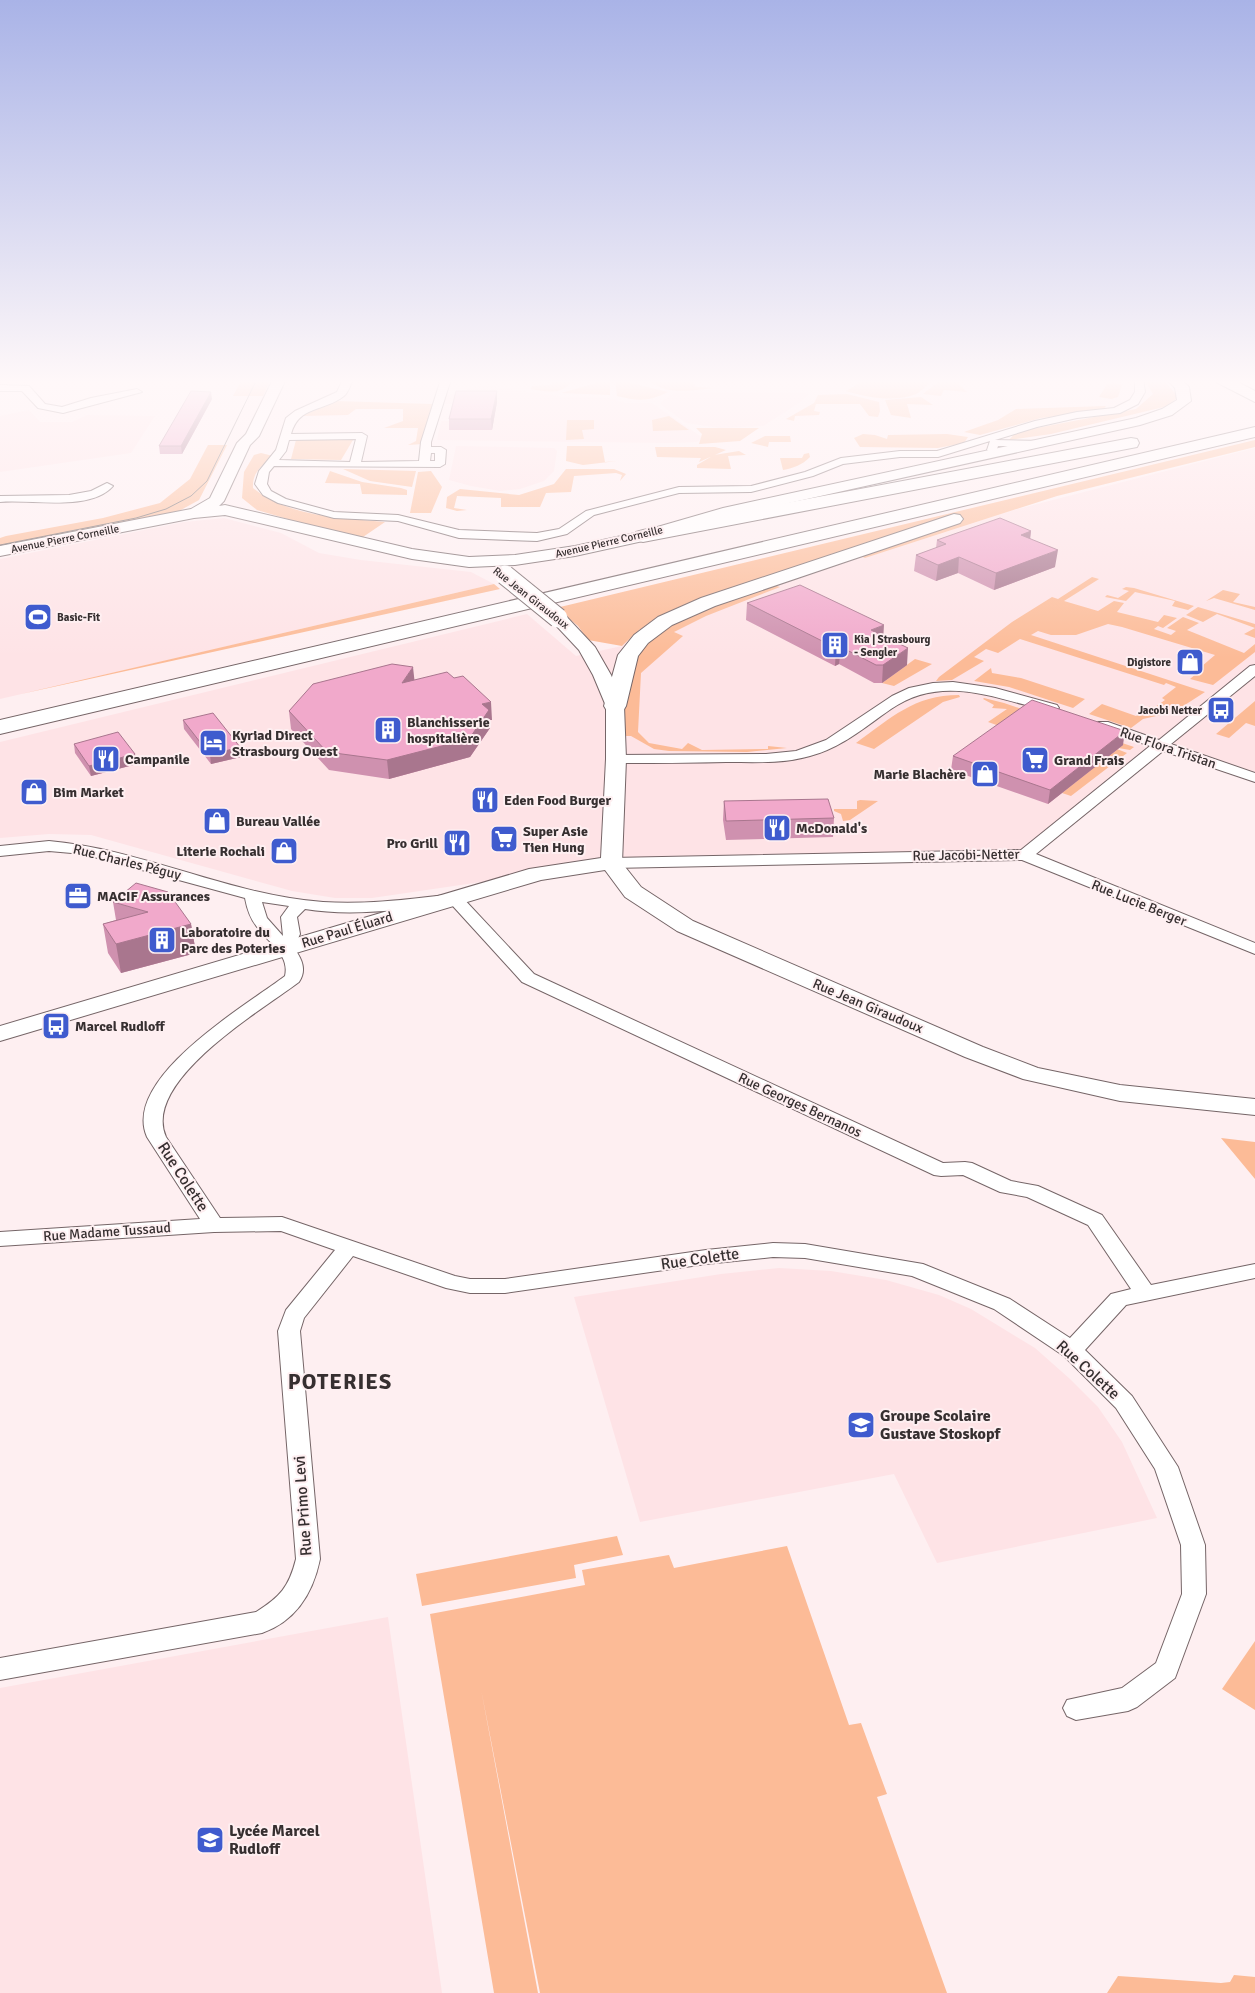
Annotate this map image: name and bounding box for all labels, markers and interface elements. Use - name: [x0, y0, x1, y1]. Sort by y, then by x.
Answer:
- street label: Avenue Pierre Corneille: [10, 522, 120, 556]
- street label: Avenue Pierre Corneille: [554, 523, 664, 561]
- street label: Rue Jean Giraudoux: [490, 564, 572, 632]
- sports icon: Basic-Fit: [23, 602, 53, 632]
- place label: Basic-Fit: [57, 611, 100, 624]
- building icon: Kia | Strasbourg - Sengler: [820, 630, 850, 660]
- place label: Kia | Strasbourg - Sengler: [854, 633, 930, 659]
- shop icon: Digistore: [1175, 647, 1205, 677]
- place label: Digistore: [1127, 656, 1172, 669]
- bus stop icon: Jacobi Netter: [1206, 695, 1236, 725]
- place label: Jacobi Netter: [1138, 704, 1203, 717]
- place label: Blanchisserie hospitalière: [407, 714, 490, 747]
- building icon: Blanchisserie hospitalière: [373, 715, 403, 745]
- street label: Rue Flora Tristan: [1118, 724, 1218, 772]
- place label: Kyriad Direct Strasbourg Ouest: [232, 727, 338, 760]
- hotel icon: Kyriad Direct Strasbourg Ouest: [198, 728, 228, 758]
- restaurant icon: Campanile: [91, 744, 121, 774]
- supermarket icon: Grand Frais: [1020, 745, 1050, 775]
- place label: Campanile: [125, 751, 190, 768]
- place label: Grand Frais: [1054, 752, 1124, 769]
- shop icon: Marie Blachère: [970, 759, 1000, 789]
- place label: Marie Blachère: [873, 766, 966, 783]
- shop icon: Bim Market: [19, 777, 49, 807]
- place label: Bim Market: [53, 784, 125, 801]
- restaurant icon: Eden Food Burger: [470, 785, 500, 815]
- place label: Eden Food Burger: [504, 792, 612, 809]
- shop icon: Bureau Vallée: [202, 806, 232, 836]
- place label: Bureau Vallée: [236, 813, 320, 830]
- restaurant icon: McDonald's: [762, 813, 792, 843]
- place label: McDonald's: [796, 820, 867, 837]
- place label: Super Asie Tien Hung: [523, 823, 588, 856]
- supermarket icon: Super Asie Tien Hung: [489, 824, 519, 854]
- restaurant icon: Pro Grill: [442, 828, 472, 858]
- place label: Pro Grill: [386, 835, 439, 852]
- shop icon: Literie Rochali: [269, 836, 299, 866]
- street label: Rue Charles Péguy: [71, 840, 183, 884]
- place label: Literie Rochali: [176, 843, 265, 860]
- street label: Rue Jacobi-Netter: [912, 846, 1020, 864]
- street label: Rue Lucie Berger: [1089, 876, 1190, 930]
- office icon: MACIF Assurances: [63, 881, 93, 911]
- place label: MACIF Assurances: [97, 888, 210, 905]
- street label: Rue Paul Éluard: [299, 908, 395, 952]
- place label: Laboratoire du Parc des Poteries: [181, 924, 285, 957]
- building icon: Laboratoire du Parc des Poteries: [147, 925, 177, 955]
- street label: Rue Jean Giraudoux: [810, 975, 926, 1037]
- bus stop icon: Marcel Rudloff: [41, 1011, 71, 1041]
- place label: Marcel Rudloff: [75, 1018, 165, 1035]
- street label: Rue Georges Bernanos: [736, 1069, 864, 1141]
- street label: Rue Colette: [153, 1138, 213, 1216]
- street label: Rue Madame Tussaud: [43, 1219, 171, 1245]
- street label: Rue Colette: [660, 1244, 740, 1274]
- street label: Rue Colette: [1052, 1336, 1124, 1404]
- district label: POTERIES: [288, 1368, 392, 1395]
- place label: Groupe Scolaire Gustave Stoskopf: [880, 1406, 1002, 1444]
- school or university icon: Groupe Scolaire Gustave Stoskopf: [846, 1410, 876, 1440]
- street label: Rue Primo Levi: [290, 1455, 316, 1557]
- place label: Lycée Marcel Rudloff: [229, 1821, 320, 1859]
- school or university icon: Lycée Marcel Rudloff: [195, 1825, 225, 1855]

